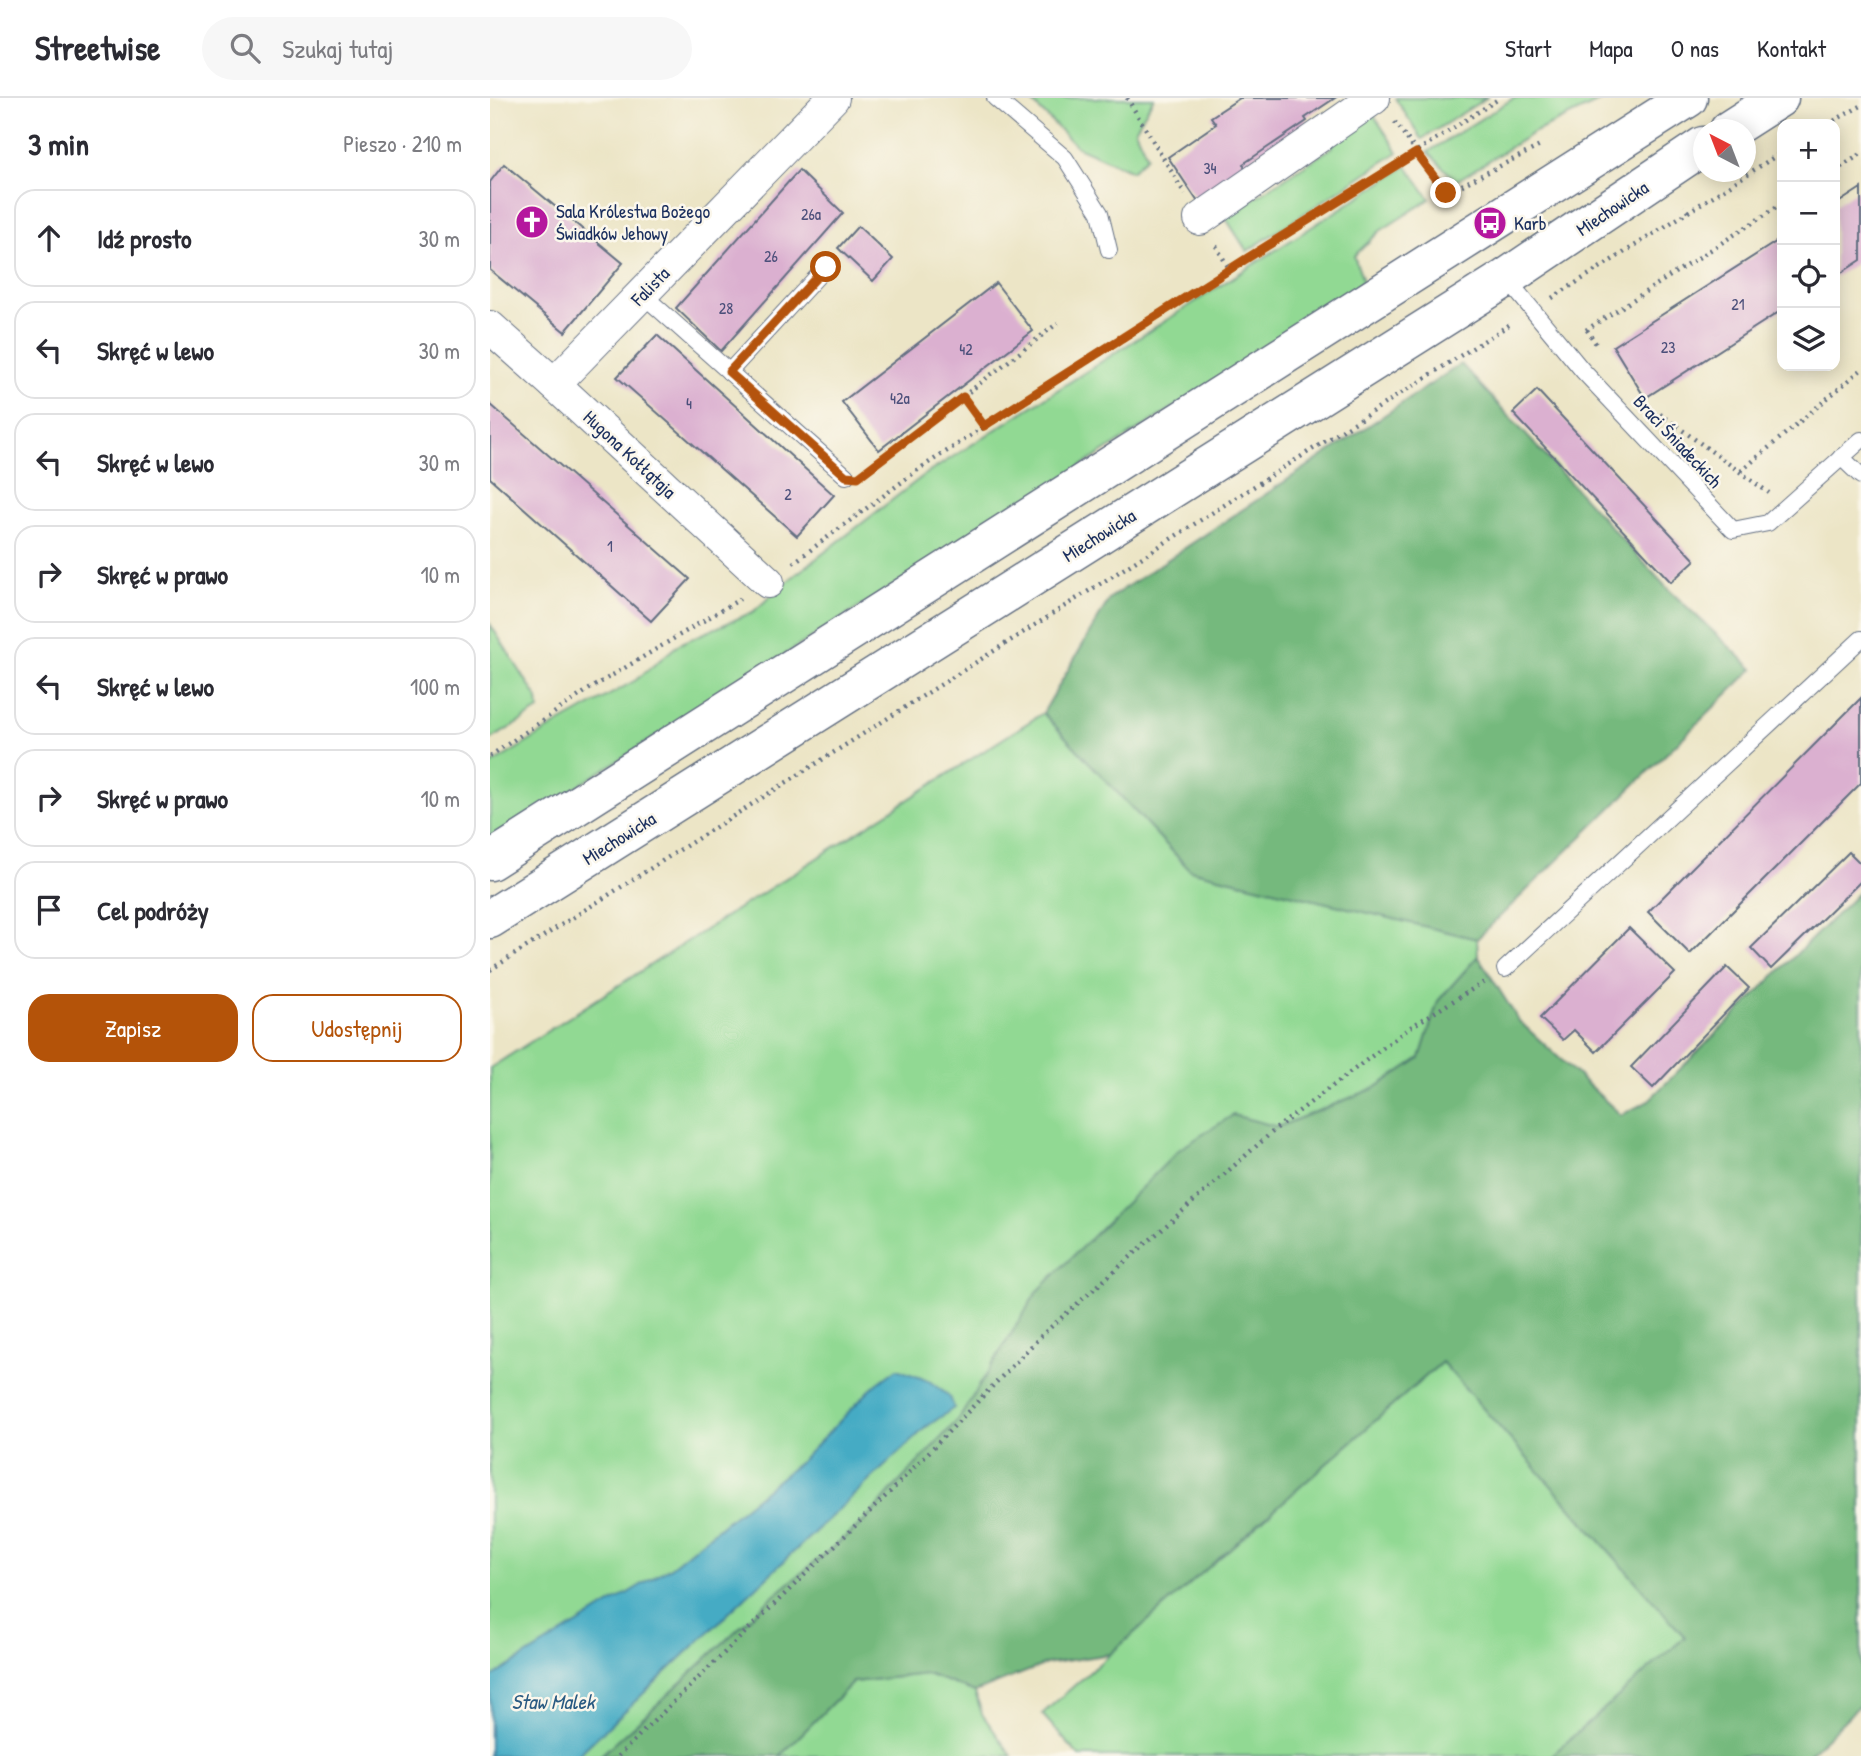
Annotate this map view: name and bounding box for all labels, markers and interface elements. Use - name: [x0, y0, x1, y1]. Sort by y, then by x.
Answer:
- search box: [202, 17, 692, 80]
- text: Streetwise: [35, 26, 160, 70]
- icon: search: [226, 29, 264, 67]
- text: Szukaj tutaj: [282, 31, 393, 66]
- text: Start: [1505, 32, 1551, 64]
- text: Mapa: [1589, 32, 1633, 64]
- text: O nas: [1671, 32, 1719, 64]
- text: Kontakt: [1757, 32, 1826, 64]
- north arrow: [1693, 119, 1756, 182]
- map controls: [1777, 119, 1840, 371]
- button: +: [1777, 119, 1840, 182]
- text: 3 min: [28, 124, 89, 164]
- text: Pieszo · 210 m: [343, 128, 462, 159]
- house number: 34: [1203, 157, 1217, 179]
- street label: Miechowicka: [1571, 174, 1654, 242]
- route end: [1430, 177, 1461, 208]
- button: −: [1777, 182, 1840, 245]
- place label: Sala Królestwa Bożego Świadków Jehowy: [556, 198, 710, 246]
- church icon: Sala Królestwa Bożego Świadków Jehowy: [513, 203, 551, 241]
- house number: 26a: [801, 203, 821, 225]
- bus stop icon: Karb: [1471, 204, 1509, 242]
- place label: Karb: [1514, 210, 1547, 236]
- icon: ahead: [30, 219, 68, 257]
- text: Idź prosto: [97, 221, 191, 256]
- text: 30 m: [418, 223, 460, 254]
- house number: 26: [764, 245, 778, 267]
- button: locate: [1777, 245, 1840, 308]
- route start: [810, 251, 841, 282]
- street label: Falista: [624, 260, 675, 312]
- house number: 21: [1731, 293, 1745, 315]
- house number: 28: [719, 297, 733, 319]
- button: layers: [1777, 308, 1840, 371]
- icon: left: [30, 331, 68, 369]
- text: Skręć w lewo: [97, 333, 214, 368]
- text: 30 m: [418, 335, 460, 366]
- house number: 23: [1661, 336, 1675, 358]
- house number: 42: [959, 338, 973, 360]
- house number: 42a: [890, 387, 910, 409]
- street label: Braci Śniadeckich: [1628, 389, 1728, 493]
- house number: 4: [686, 392, 692, 414]
- street label: Hugona Kołłątaja: [578, 404, 683, 504]
- icon: left: [30, 443, 68, 481]
- text: Skręć w lewo: [97, 445, 214, 480]
- text: 30 m: [418, 447, 460, 478]
- house number: 2: [784, 483, 792, 505]
- street label: Miechowicka: [1057, 502, 1141, 568]
- house number: 1: [607, 535, 613, 557]
- icon: right: [30, 555, 68, 593]
- text: Skręć w prawo: [97, 557, 228, 592]
- text: 10 m: [420, 559, 460, 590]
- icon: left: [30, 667, 68, 705]
- text: Skręć w lewo: [97, 669, 214, 704]
- text: 100 m: [410, 671, 460, 702]
- icon: right: [30, 779, 68, 817]
- text: Skręć w prawo: [97, 781, 228, 816]
- text: 10 m: [420, 783, 460, 814]
- street label: Miechowicka: [577, 805, 661, 871]
- icon: arrive: [30, 891, 68, 929]
- text: Cel podróży: [97, 893, 209, 928]
- button: Zapisz: [28, 994, 238, 1062]
- button: Udostępnij: [252, 994, 462, 1062]
- water label: Staw Malek: [511, 1687, 597, 1716]

